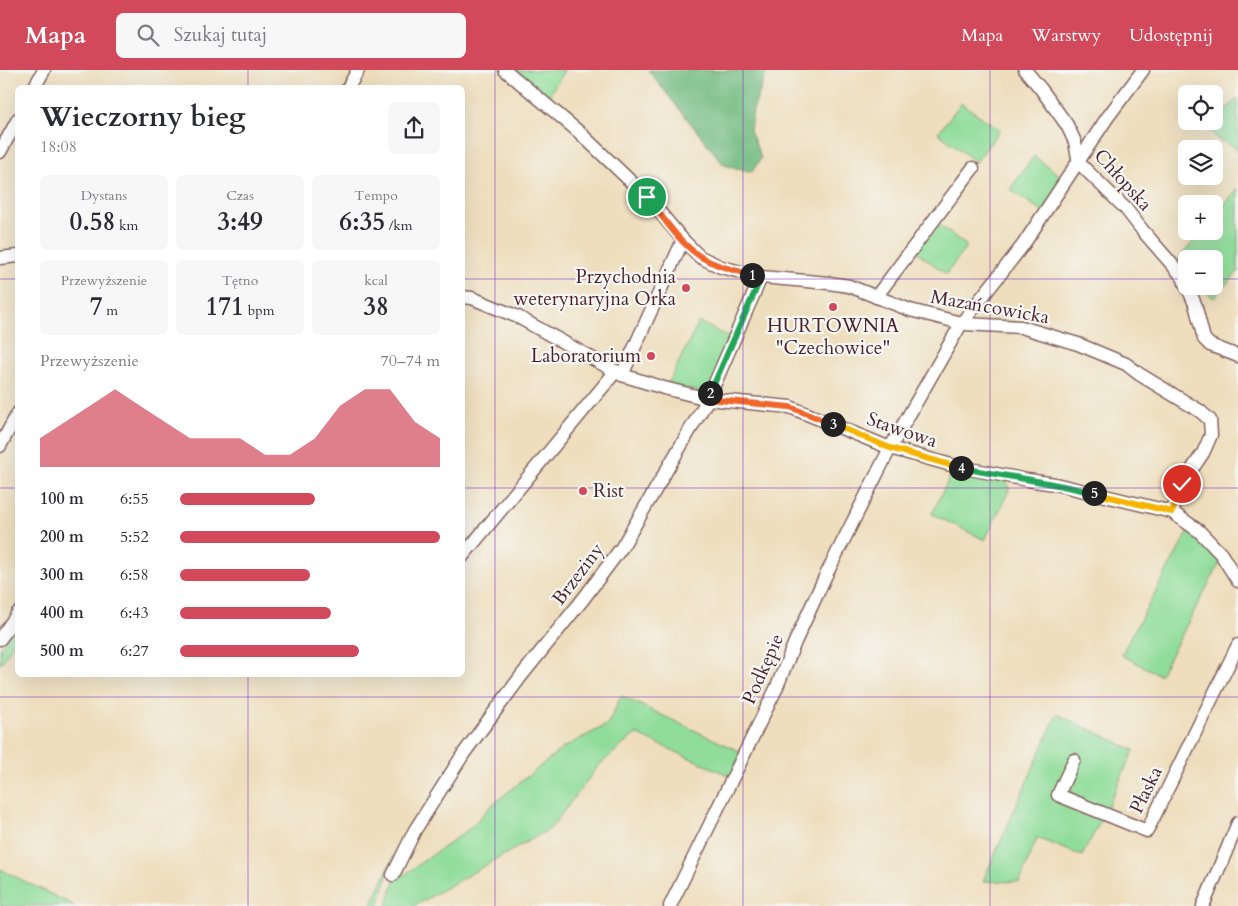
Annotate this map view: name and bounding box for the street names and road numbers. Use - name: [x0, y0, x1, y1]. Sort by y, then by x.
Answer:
- street label: Chłopska: [1088, 143, 1158, 217]
- street label: Mazańcowicka: [929, 284, 1051, 330]
- street label: Stawowa: [863, 406, 941, 454]
- street label: Brzeziny: [546, 538, 610, 610]
- street label: Podkępie: [736, 630, 790, 708]
- street label: Płaska: [1123, 762, 1169, 818]

